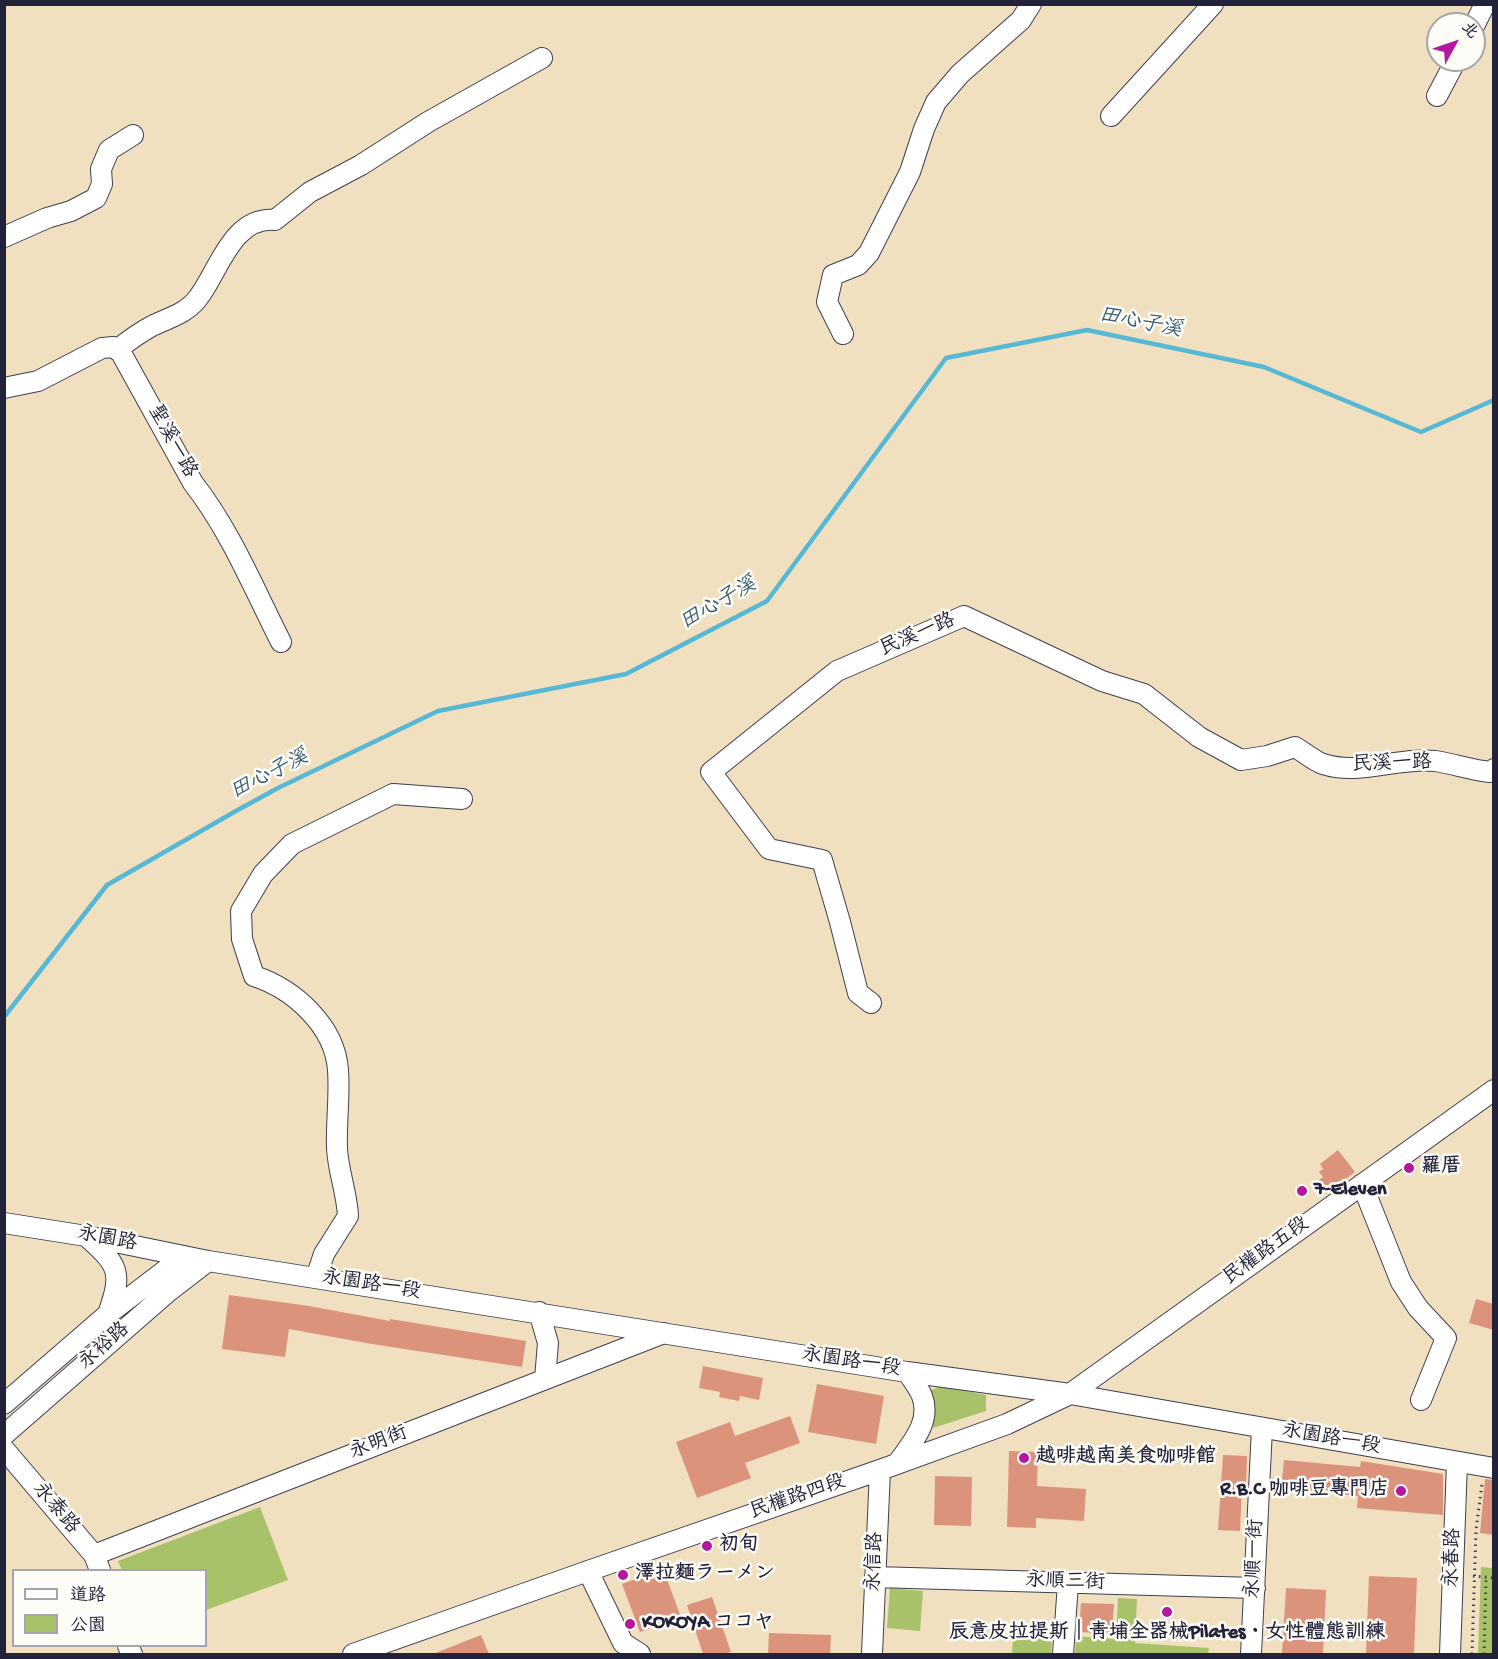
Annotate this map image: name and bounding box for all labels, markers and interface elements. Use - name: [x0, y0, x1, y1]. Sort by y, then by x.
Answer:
- north arrow: [1426, 12, 1486, 72]
- text: 北: [1456, 19, 1481, 44]
- water label: 田心子溪: [1096, 304, 1184, 344]
- street label: 聖溪一路: [141, 401, 201, 483]
- water label: 田心子溪: [676, 573, 762, 637]
- street label: 民溪一路: [876, 609, 960, 663]
- water label: 田心子溪: [227, 746, 313, 806]
- street label: 民溪一路: [1352, 752, 1432, 778]
- place label: 羅厝: [1421, 1156, 1461, 1180]
- marker: 羅厝: [1402, 1161, 1416, 1175]
- place label: 7-Eleven: [1314, 1179, 1387, 1203]
- marker: 7-Eleven: [1295, 1184, 1309, 1198]
- street label: 民權路五段: [1219, 1213, 1315, 1291]
- street label: 永園路: [75, 1222, 139, 1258]
- street label: 永園路一段: [320, 1266, 422, 1306]
- street label: 永裕路: [74, 1318, 136, 1376]
- street label: 永園路一段: [800, 1343, 902, 1383]
- street label: 永園路一段: [1280, 1419, 1382, 1461]
- street label: 永明街: [347, 1422, 411, 1466]
- place label: 越啡越南美食咖啡館: [1036, 1446, 1216, 1470]
- marker: 越啡越南美食咖啡館: [1017, 1451, 1031, 1465]
- street label: 民權路四段: [747, 1470, 849, 1526]
- street label: 永泰路: [27, 1478, 83, 1540]
- place label: R.B.C 咖啡豆專門店: [1220, 1479, 1389, 1503]
- marker: R.B.C 咖啡豆專門店: [1394, 1484, 1408, 1498]
- street label: 永順一街: [1242, 1518, 1270, 1600]
- street label: 永春路: [1441, 1528, 1467, 1588]
- street label: 永信路: [863, 1532, 889, 1592]
- place label: 初旬: [719, 1534, 759, 1558]
- marker: 初旬: [700, 1539, 714, 1553]
- place label: 澤拉麵ラーメン: [635, 1563, 775, 1587]
- marker: 澤拉麵ラーメン: [616, 1568, 630, 1582]
- legend: [12, 1569, 207, 1647]
- street label: 永順三街: [1025, 1570, 1105, 1596]
- text: 道路: [70, 1586, 106, 1607]
- marker: 辰意皮拉提斯｜青埔全器械Pilates・女性體態訓練: [1160, 1605, 1174, 1619]
- place label: KOKOYA ココヤ: [642, 1612, 774, 1636]
- text: 公園: [70, 1616, 106, 1637]
- marker: KOKOYA ココヤ: [623, 1617, 637, 1631]
- place label: 辰意皮拉提斯｜青埔全器械Pilates・女性體態訓練: [949, 1622, 1385, 1646]

